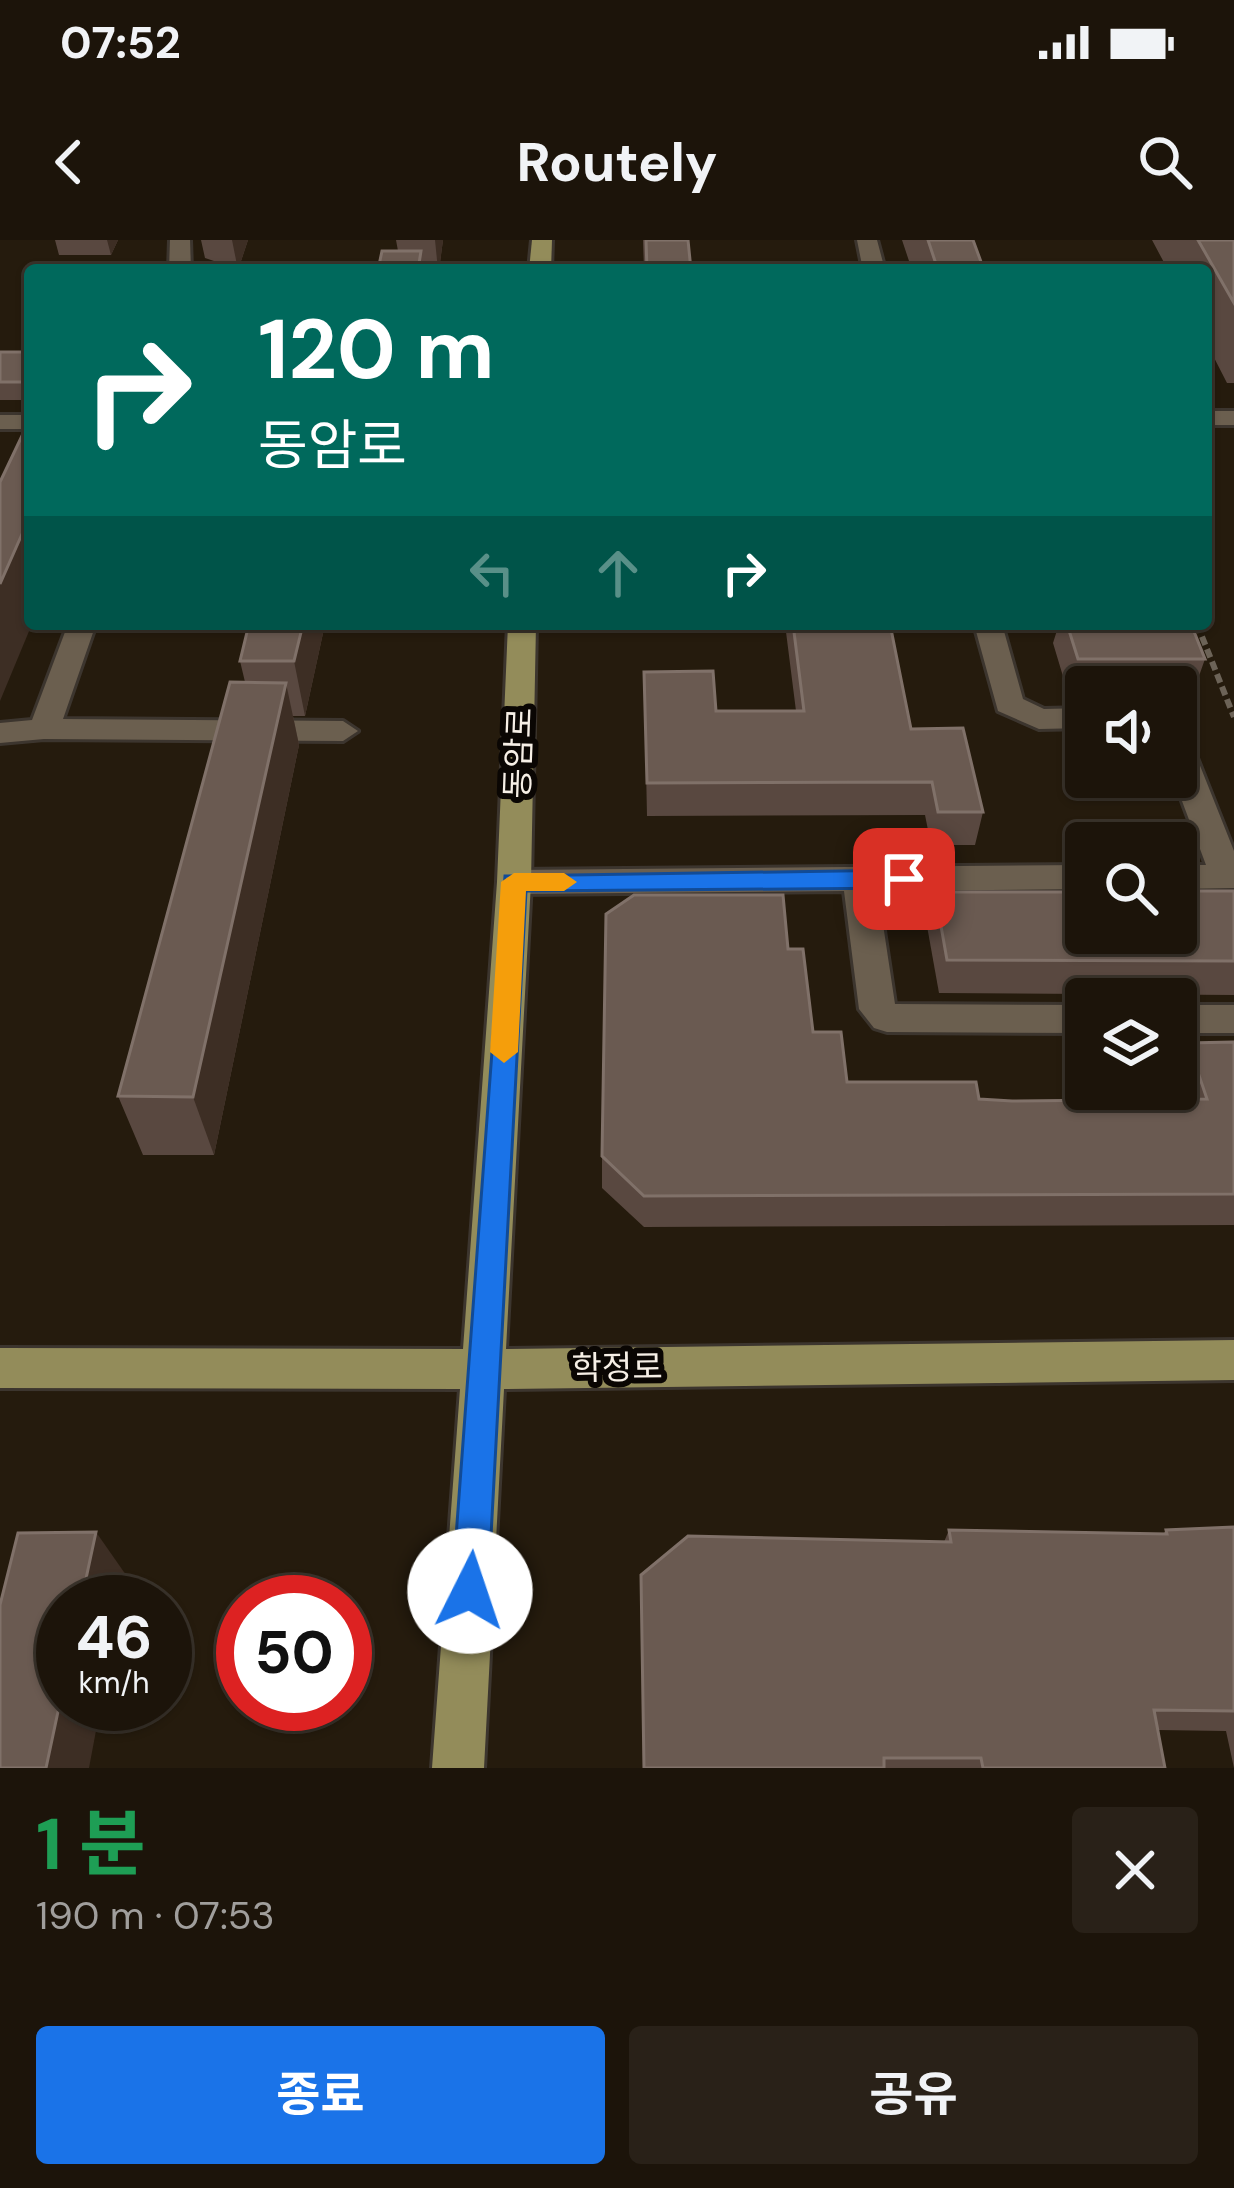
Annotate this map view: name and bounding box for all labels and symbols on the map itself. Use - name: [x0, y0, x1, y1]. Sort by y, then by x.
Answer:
- street label: 동암로: [495, 707, 542, 799]
- pin: [853, 828, 955, 930]
- street label: 학정로: [571, 1345, 663, 1390]
- position arrow: [407, 1528, 533, 1654]
- speed limit sign: 50: [216, 1575, 372, 1731]

